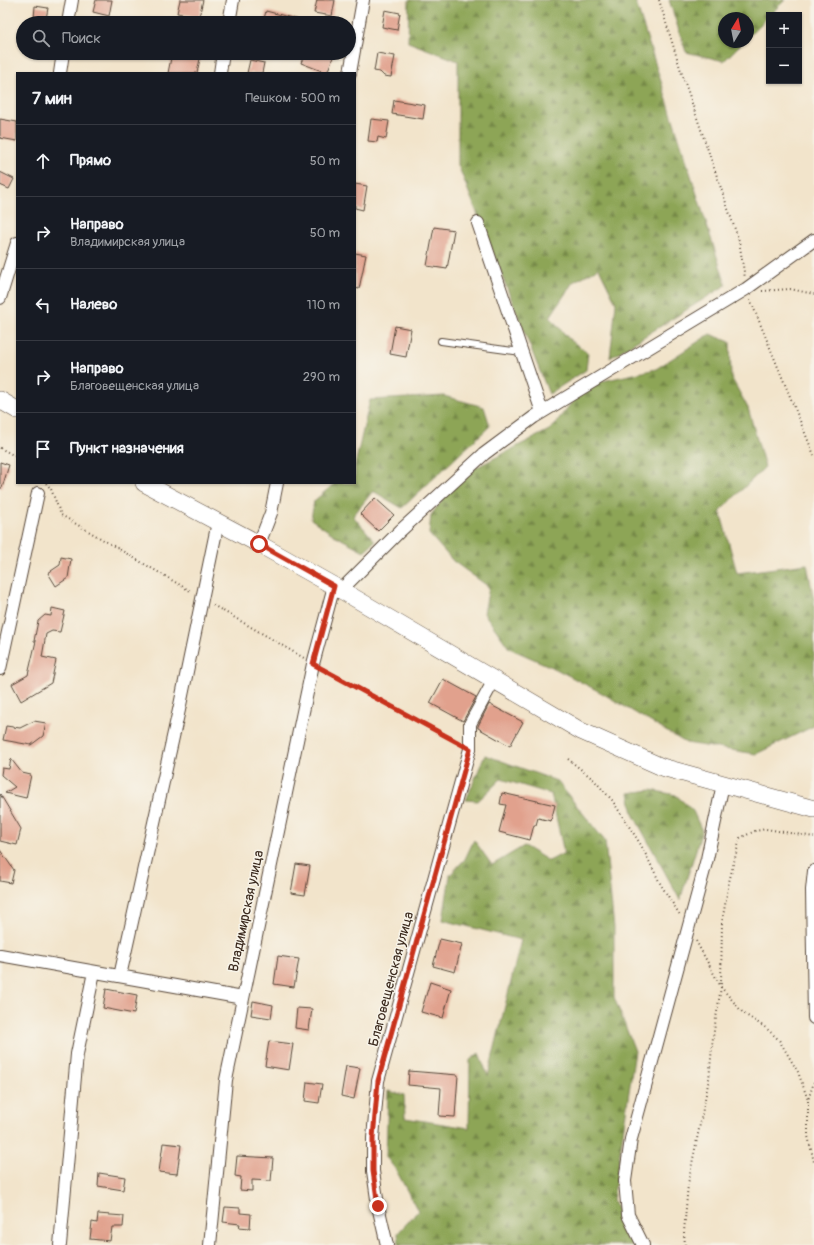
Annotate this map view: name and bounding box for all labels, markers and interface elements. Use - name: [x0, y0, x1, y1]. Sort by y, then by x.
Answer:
- north arrow: [718, 12, 754, 48]
- map controls: [766, 12, 802, 84]
- button: +: [766, 12, 802, 48]
- search box: [16, 16, 356, 60]
- icon: search: [30, 27, 52, 49]
- text: Поиск: [62, 29, 101, 48]
- button: −: [766, 48, 802, 84]
- text: 7 мин: [32, 88, 72, 109]
- text: Пешком · 500 m: [245, 90, 340, 106]
- icon: ahead: [32, 150, 54, 172]
- text: Прямо: [70, 151, 111, 170]
- text: 50 m: [310, 153, 340, 169]
- text: Направо: [70, 215, 124, 234]
- icon: right: [32, 222, 54, 244]
- text: 50 m: [310, 225, 340, 241]
- text: Владимирская улица: [70, 234, 185, 250]
- icon: left: [32, 294, 54, 316]
- text: Налево: [70, 295, 117, 314]
- text: 110 m: [307, 297, 340, 313]
- text: Направо: [70, 359, 124, 378]
- icon: right: [32, 366, 54, 388]
- text: 290 m: [303, 369, 340, 385]
- text: Благовещенская улица: [70, 378, 199, 394]
- icon: arrive: [32, 438, 54, 460]
- text: Пункт назначения: [70, 439, 184, 458]
- route start: [250, 535, 268, 553]
- street label: Владимирская улица: [225, 849, 267, 973]
- street label: Благовещенская улица: [365, 910, 417, 1048]
- route end: [369, 1197, 387, 1215]

